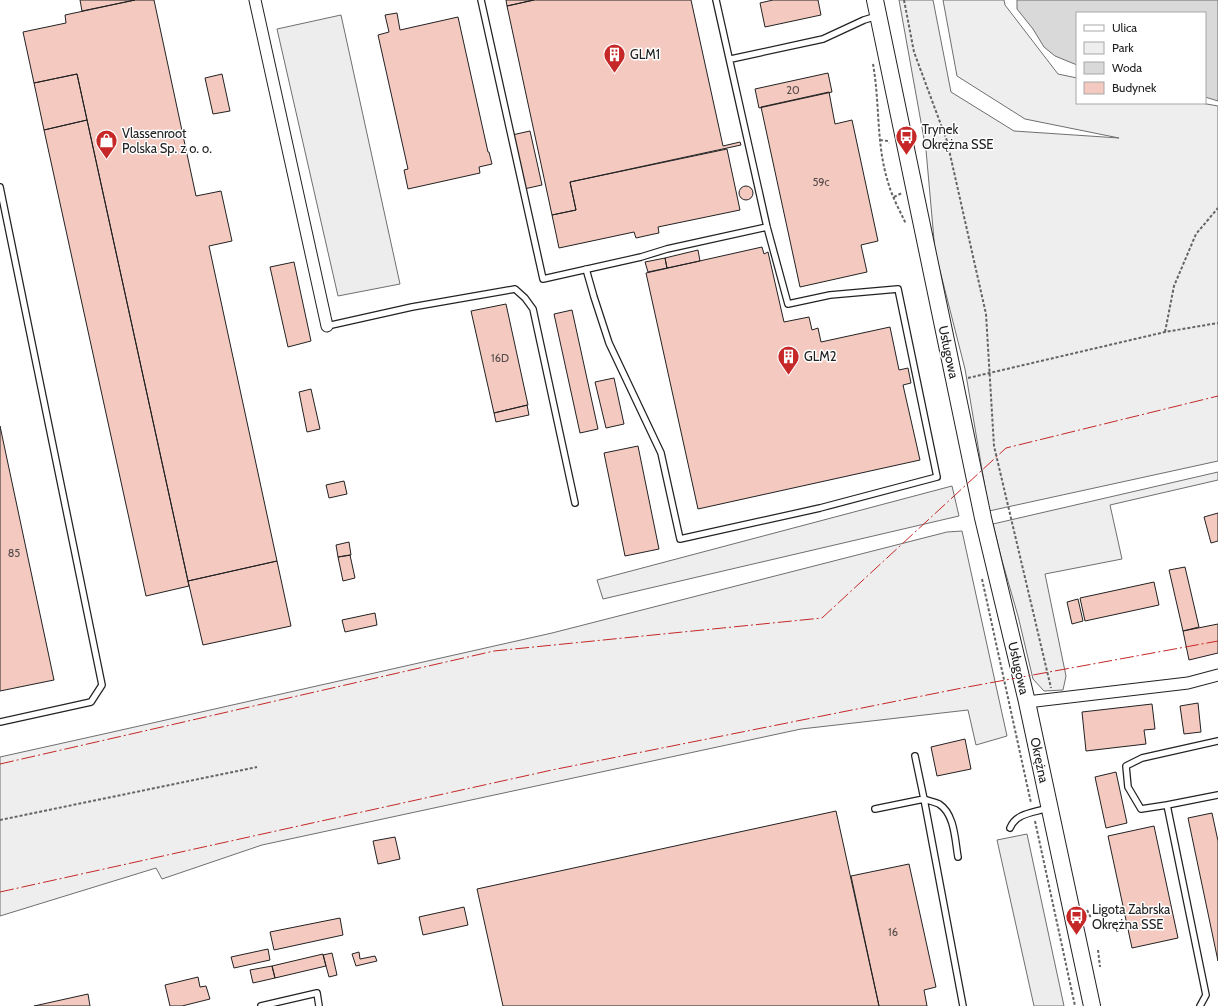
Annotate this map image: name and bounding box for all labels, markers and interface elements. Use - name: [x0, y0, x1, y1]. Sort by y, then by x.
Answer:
- legend: [1076, 12, 1206, 104]
- text: Ulica: [1112, 20, 1137, 35]
- text: Park: [1112, 40, 1134, 55]
- building icon: GLM1: [601, 41, 627, 74]
- place label: GLM1: [630, 46, 660, 62]
- text: Woda: [1112, 60, 1142, 75]
- text: Budynek: [1112, 80, 1157, 95]
- house number: 20: [786, 83, 800, 97]
- place label: Trynek Okrężna SSE: [922, 121, 993, 152]
- bus stop icon: Trynek Okrężna SSE: [894, 123, 920, 156]
- place label: Vlassenroot Polska Sp. z o. o.: [122, 125, 212, 156]
- shop icon: Vlassenroot Polska Sp. z o. o.: [94, 127, 120, 160]
- house number: 59c: [812, 175, 830, 189]
- street label: Usługowa: [936, 324, 963, 381]
- building icon: GLM2: [776, 343, 802, 376]
- place label: GLM2: [804, 348, 837, 364]
- house number: 16D: [491, 351, 509, 365]
- house number: 85: [8, 546, 20, 560]
- street label: Usługowa: [1005, 640, 1033, 697]
- street label: Okrężna: [1027, 736, 1053, 785]
- place label: Ligota Zabrska Okrężna SSE: [1092, 901, 1171, 932]
- bus stop icon: Ligota Zabrska Okrężna SSE: [1064, 903, 1090, 936]
- house number: 16: [888, 925, 898, 939]

